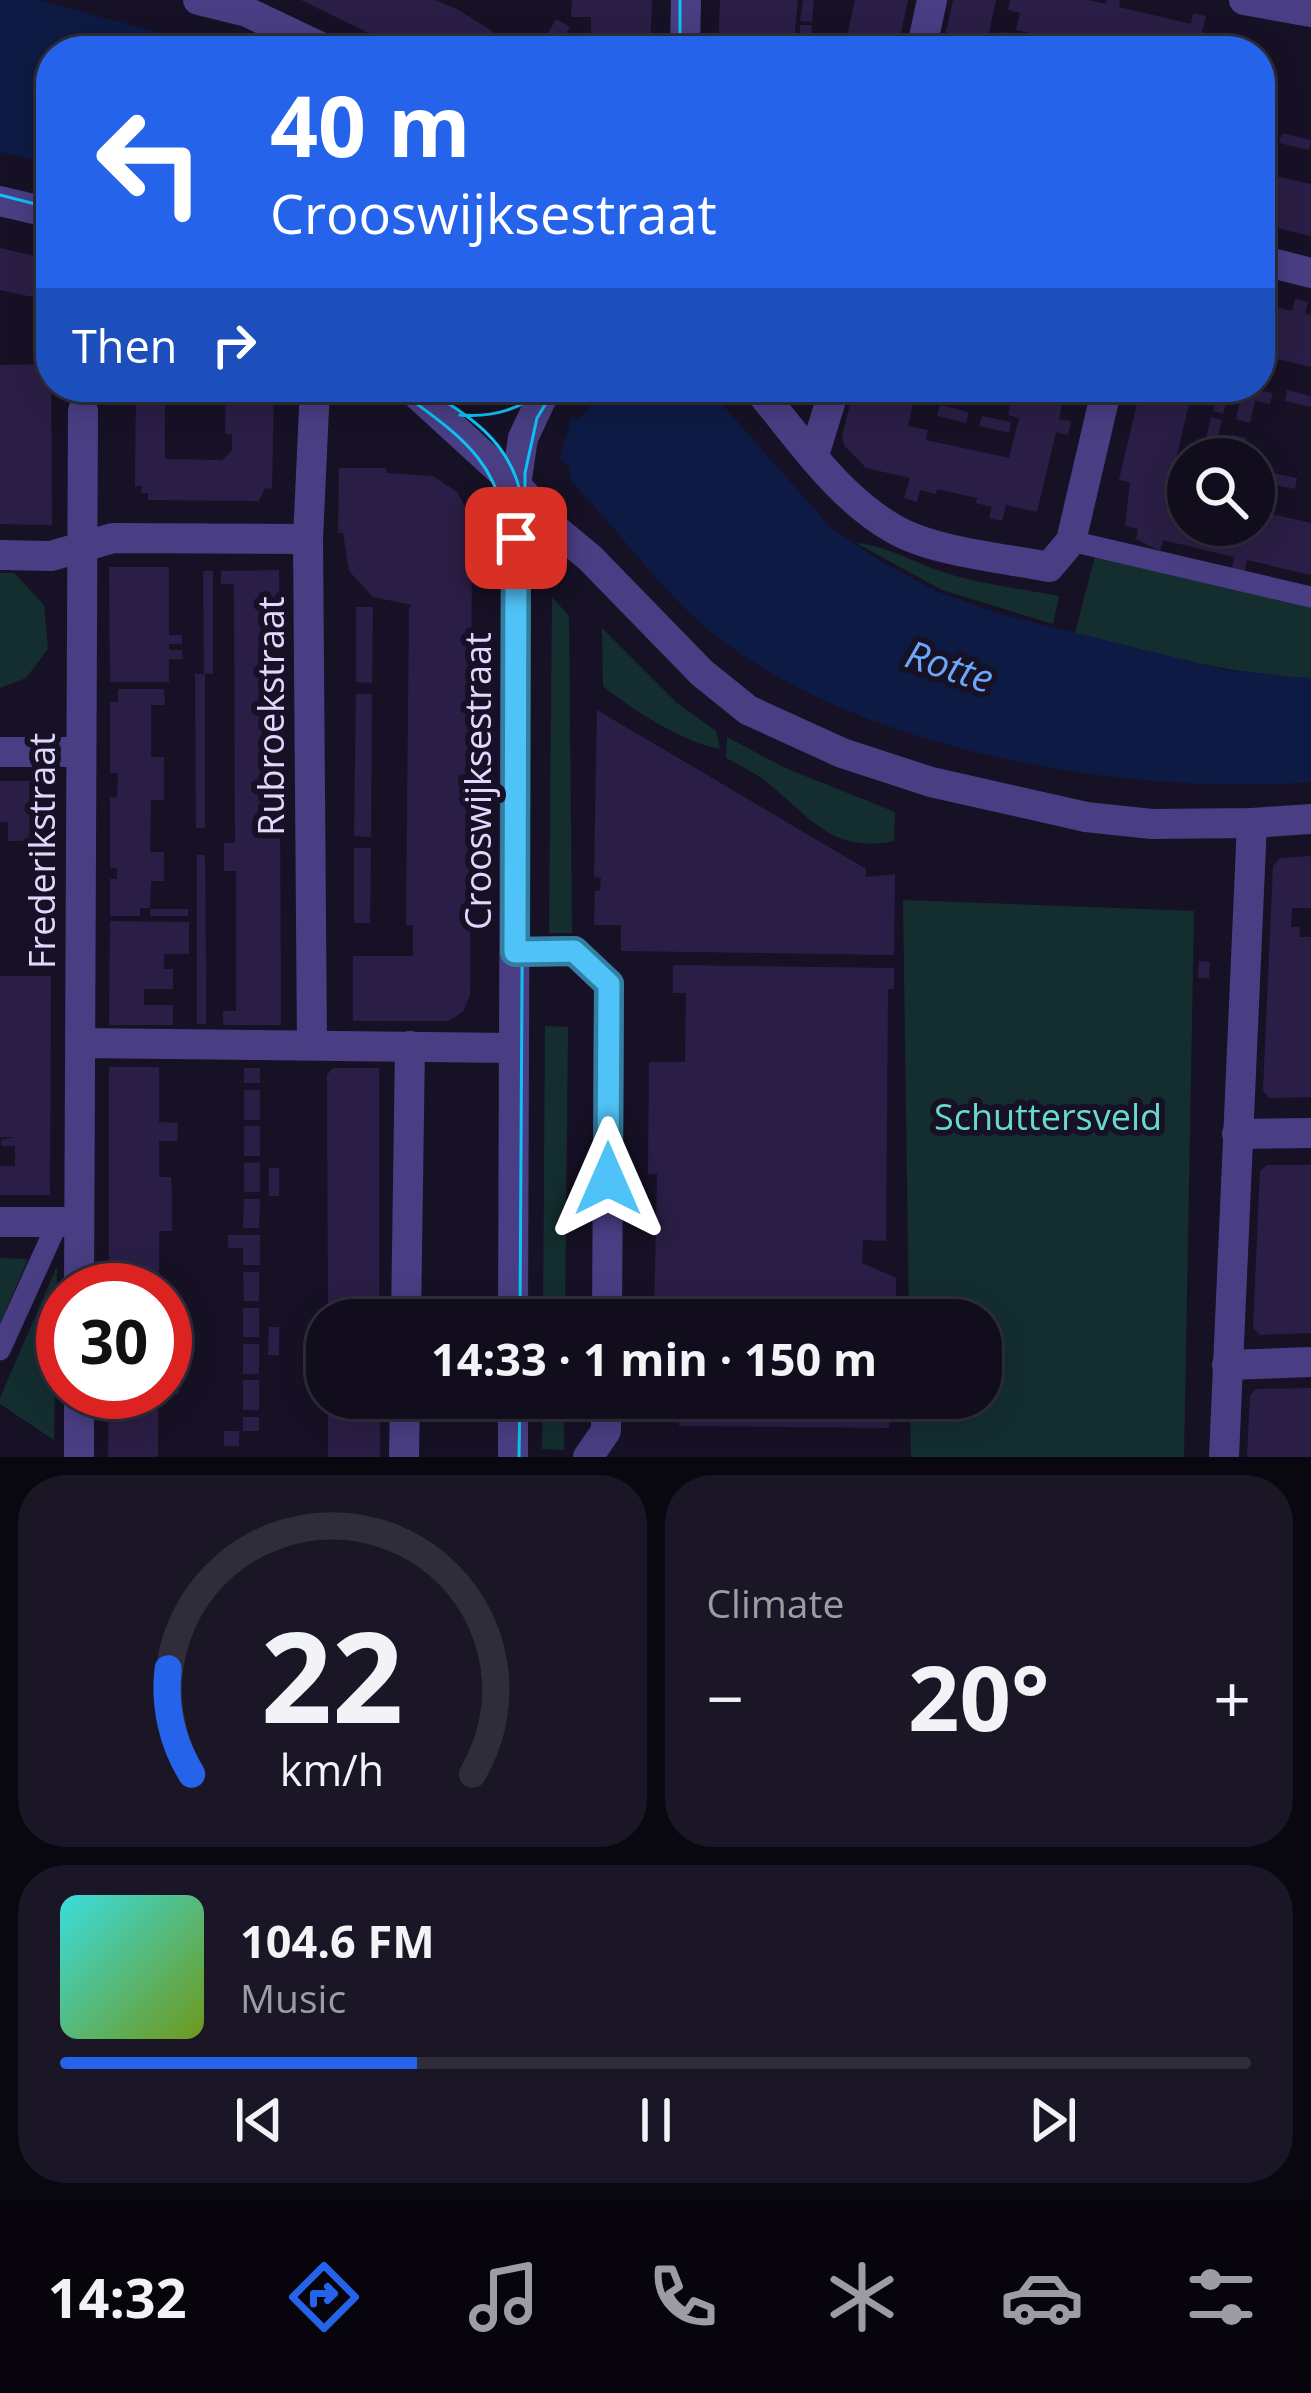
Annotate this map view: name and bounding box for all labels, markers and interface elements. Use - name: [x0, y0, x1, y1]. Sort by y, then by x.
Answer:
- text: 40 m: [270, 67, 470, 182]
- icon: left: [72, 84, 228, 240]
- text: Crooswijksestraat: [270, 176, 717, 250]
- icon: right: [201, 312, 267, 378]
- text: Then: [72, 315, 177, 376]
- map controls: [1167, 438, 1275, 546]
- button: search: [1167, 438, 1275, 546]
- pin: [465, 487, 567, 589]
- icon: arrive: [483, 505, 549, 571]
- street label: Rubroekstraat: [246, 596, 295, 836]
- water label: Rotte: [899, 626, 1001, 704]
- street label: Crooswijksestraat: [453, 632, 502, 930]
- street label: Frederikstraat: [17, 733, 66, 969]
- park label: Schuttersveld: [934, 1092, 1162, 1141]
- position arrow: [545, 1116, 671, 1242]
- speed limit sign: 30: [36, 1263, 192, 1419]
- text: 14:33 · 1 min · 150 m: [431, 1328, 877, 1389]
- text: Climate: [707, 1576, 844, 1629]
- text: 22: [261, 1590, 404, 1760]
- text: 20°: [908, 1635, 1049, 1757]
- text: −: [707, 1652, 744, 1742]
- text: +: [1213, 1652, 1251, 1742]
- text: km/h: [280, 1740, 384, 1799]
- text: 104.6 FM: [240, 1910, 435, 1971]
- text: Music: [240, 1971, 346, 2024]
- icon: previous: [226, 2087, 292, 2153]
- icon: pause: [623, 2087, 689, 2153]
- icon: next: [1020, 2087, 1086, 2153]
- icon: directions: [282, 2255, 366, 2339]
- icon: music: [462, 2255, 546, 2339]
- icon: phone: [641, 2255, 725, 2339]
- icon: climate: [820, 2255, 904, 2339]
- icon: car: [1000, 2255, 1084, 2339]
- icon: filters: [1179, 2255, 1263, 2339]
- text: 14:32: [48, 2260, 187, 2334]

